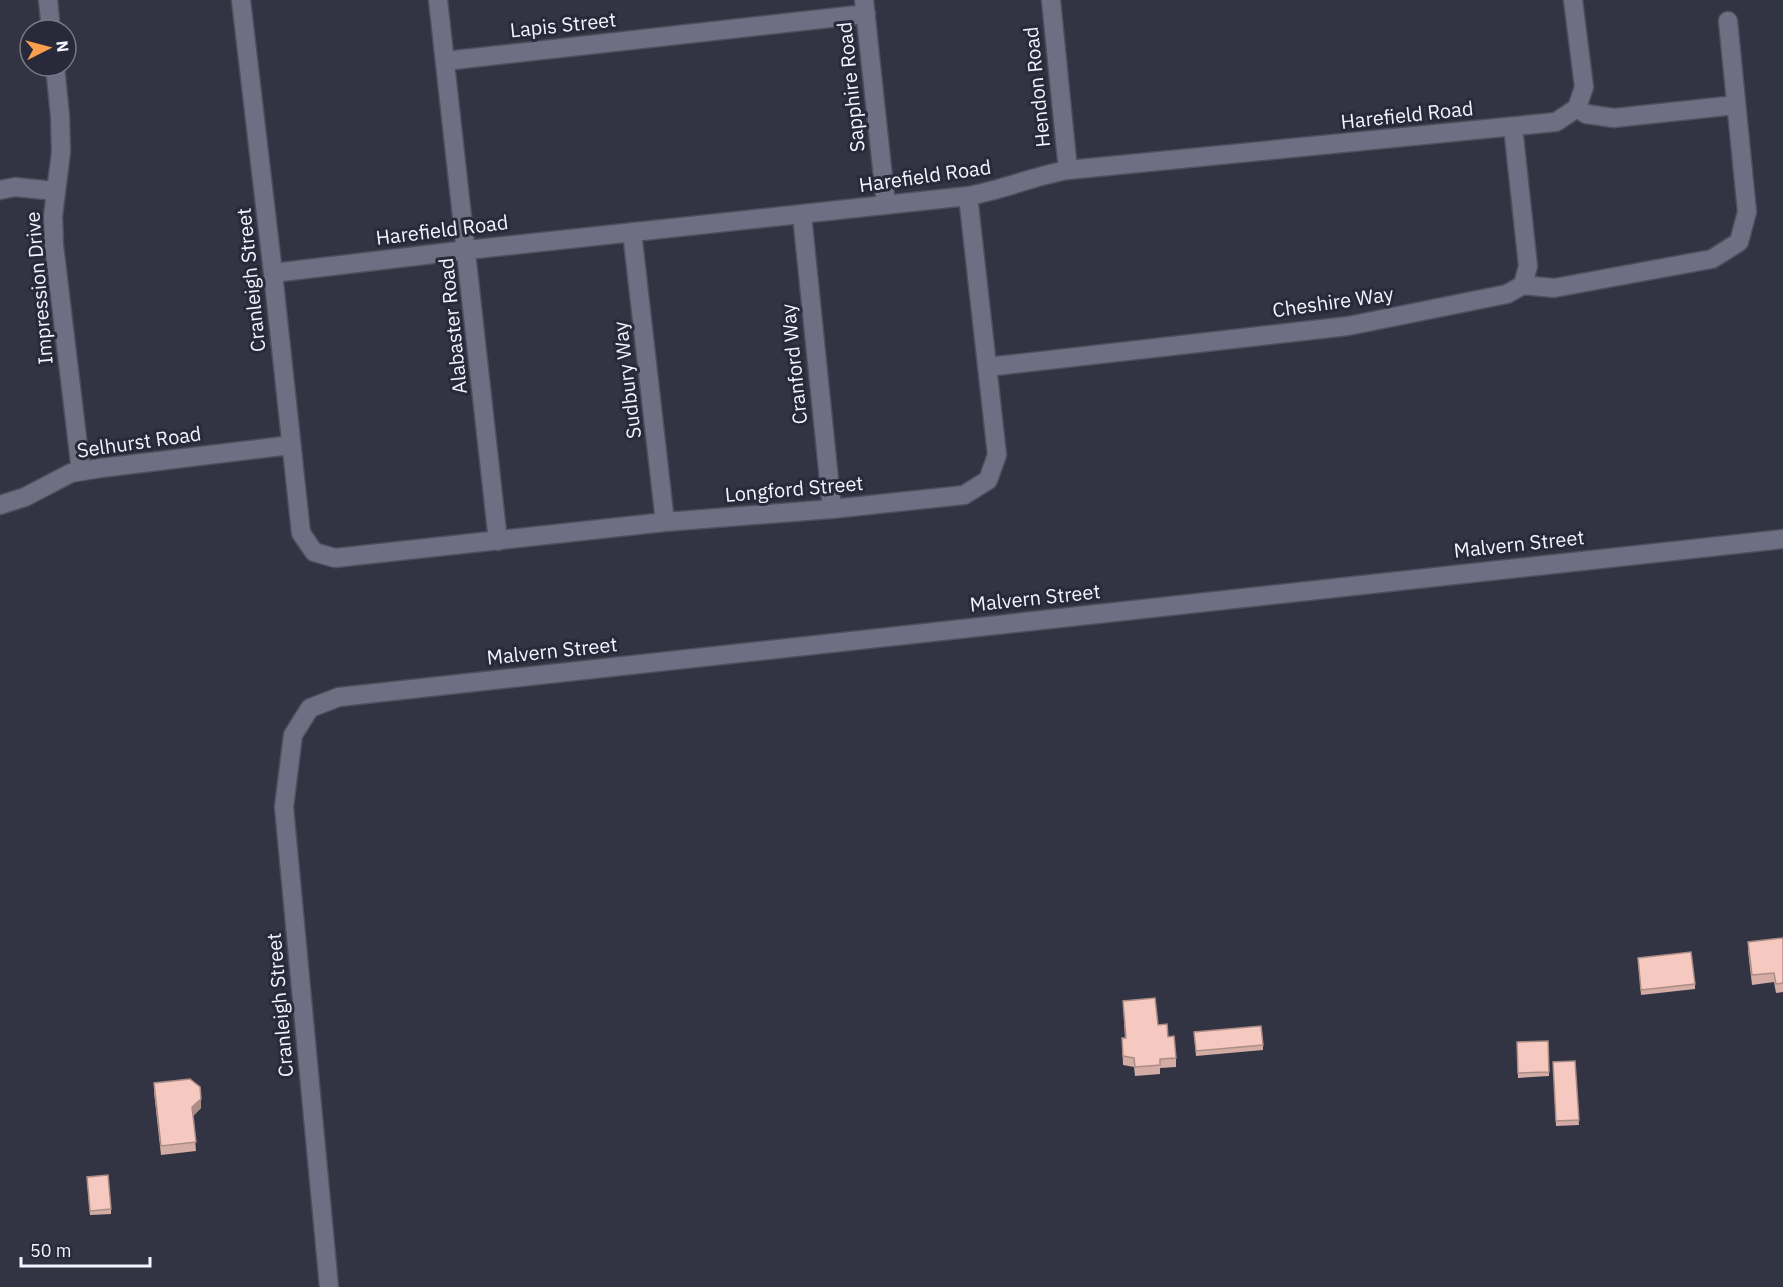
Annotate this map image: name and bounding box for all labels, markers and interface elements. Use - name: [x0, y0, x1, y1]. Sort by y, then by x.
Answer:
- street label: Lapis Street: [509, 6, 617, 44]
- north arrow: [18, 18, 78, 78]
- street label: Sapphire Road: [830, 21, 871, 153]
- street label: Hendon Road: [1017, 25, 1056, 149]
- text: N: [52, 40, 73, 53]
- street label: Harefield Road: [1339, 94, 1475, 135]
- street label: Harefield Road: [857, 153, 993, 198]
- street label: Cranleigh Street: [230, 207, 271, 353]
- street label: Harefield Road: [374, 208, 510, 251]
- street label: Impression Drive: [18, 210, 59, 366]
- street label: Alabaster Road: [432, 257, 473, 395]
- street label: Cheshire Way: [1271, 280, 1395, 323]
- street label: Cranford Way: [774, 302, 813, 426]
- street label: Sudbury Way: [606, 320, 647, 440]
- street label: Selhurst Road: [75, 419, 203, 464]
- street label: Longford Street: [724, 469, 864, 508]
- street label: Malvern Street: [1452, 523, 1586, 564]
- street label: Malvern Street: [968, 577, 1102, 618]
- street label: Malvern Street: [485, 630, 619, 671]
- street label: Cranleigh Street: [260, 932, 299, 1078]
- scale bar: [21, 1230, 150, 1268]
- text: 50 m: [30, 1239, 72, 1262]

